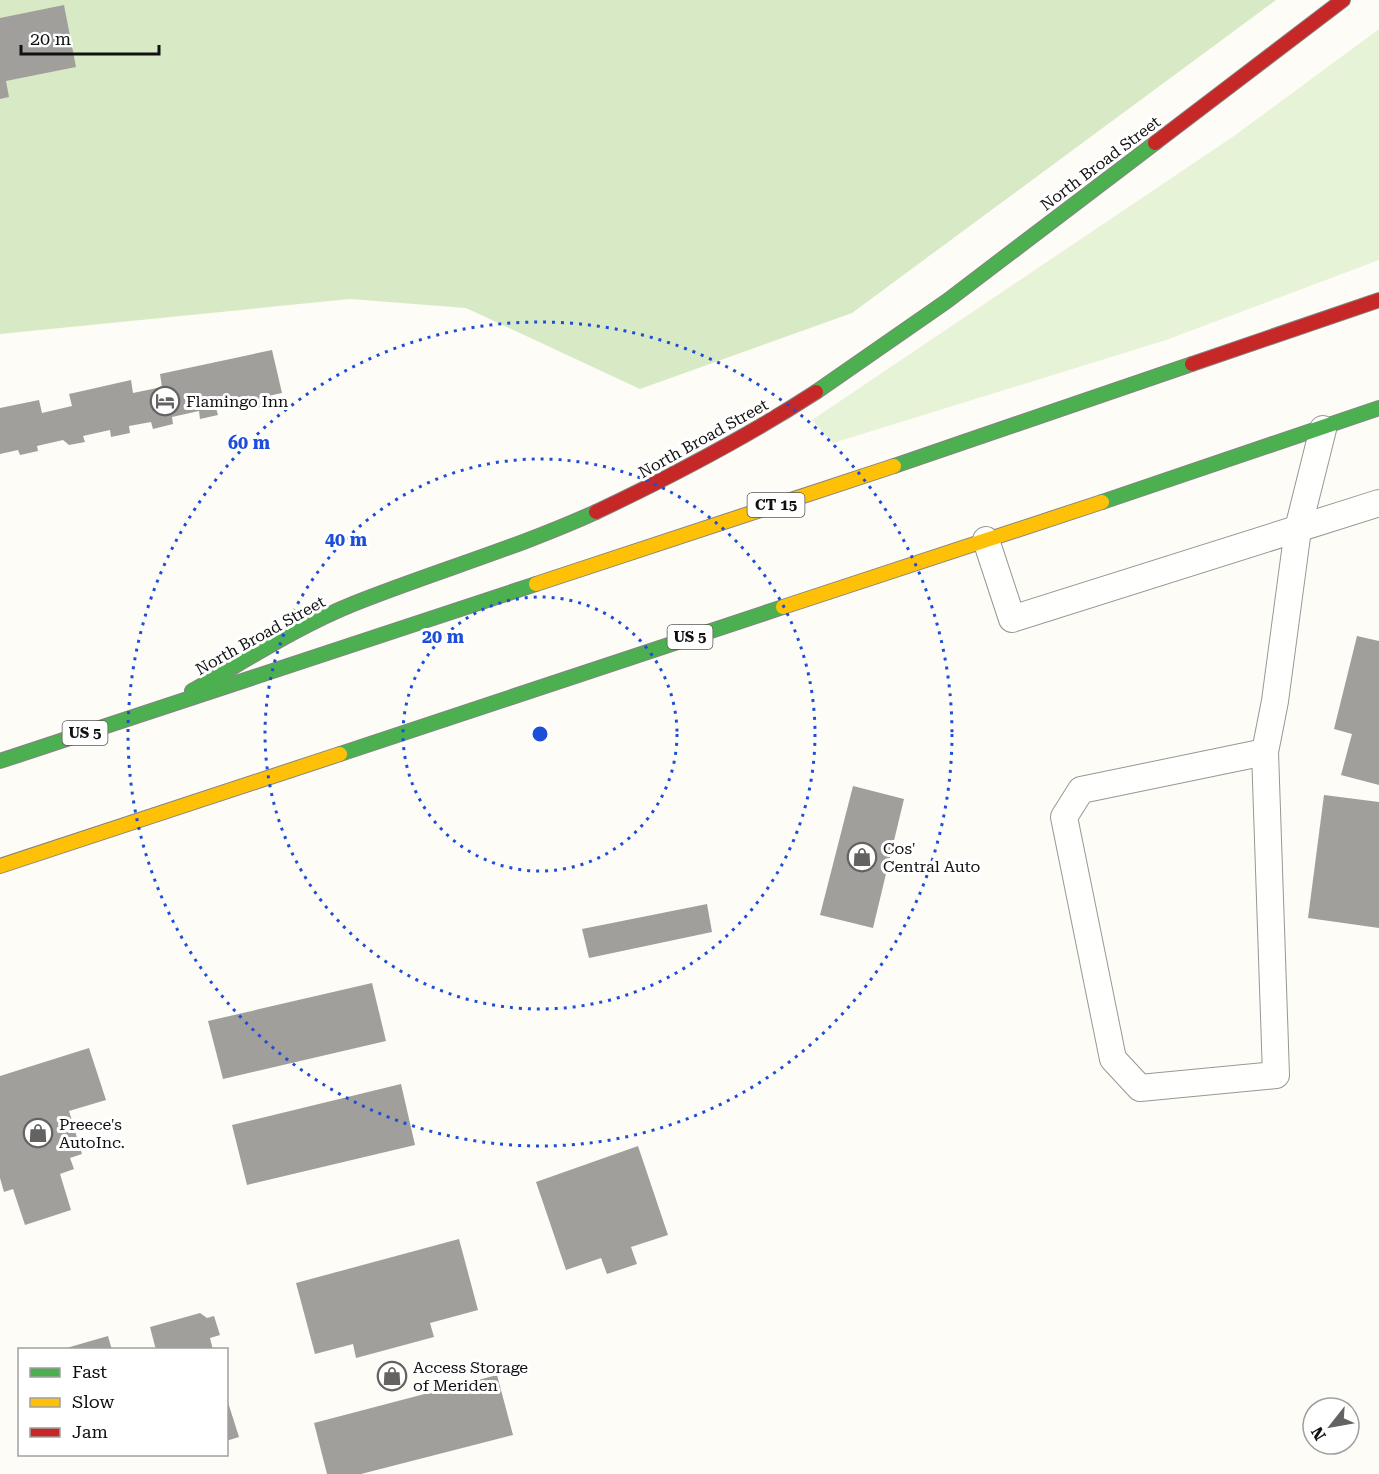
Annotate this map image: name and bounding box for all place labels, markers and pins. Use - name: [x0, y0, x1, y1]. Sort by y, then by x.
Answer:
- hotel icon: Flamingo Inn: [149, 385, 181, 417]
- place label: Flamingo Inn: [186, 392, 288, 411]
- centre of rings: [530, 724, 550, 744]
- place label: Cos' Central Auto: [883, 839, 981, 876]
- shop icon: Cos' Central Auto: [846, 841, 878, 873]
- place label: Preece's AutoInc.: [59, 1115, 125, 1152]
- shop icon: Preece's AutoInc.: [22, 1117, 54, 1149]
- place label: Access Storage of Meriden: [413, 1358, 528, 1395]
- shop icon: Access Storage of Meriden: [376, 1360, 408, 1392]

